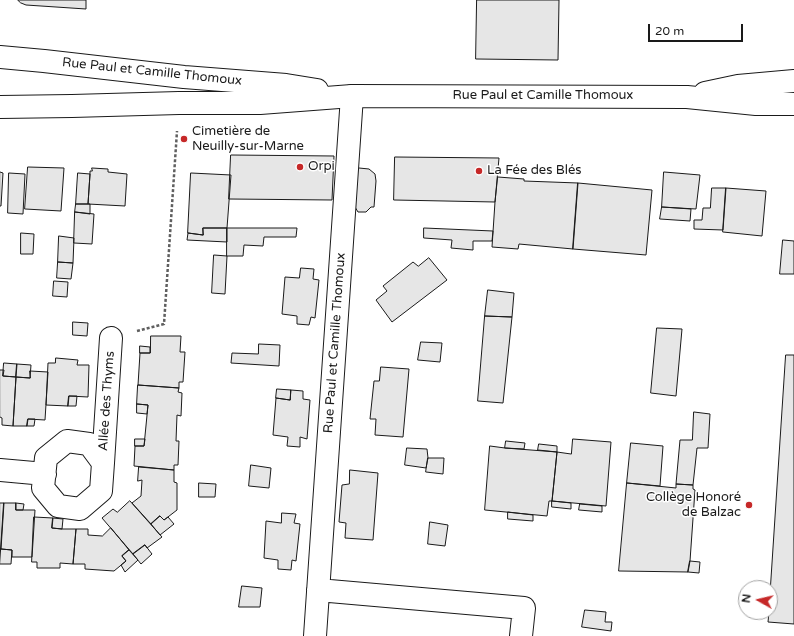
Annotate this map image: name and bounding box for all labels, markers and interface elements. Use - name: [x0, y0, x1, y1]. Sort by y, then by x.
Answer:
- scale bar: [650, 16, 745, 42]
- text: 20 m: [655, 24, 684, 38]
- street label: Rue Paul et Camille Thomoux: [61, 55, 243, 89]
- street label: Rue Paul et Camille Thomoux: [453, 88, 633, 104]
- place label: Cimetière de Neuilly-sur-Marne: [192, 124, 304, 155]
- marker: Cimetière de Neuilly-sur-Marne: [179, 134, 189, 144]
- place label: Orpi: [308, 159, 335, 175]
- marker: Orpi: [295, 162, 305, 172]
- place label: La Fée des Blés: [487, 163, 582, 179]
- marker: La Fée des Blés: [474, 166, 484, 176]
- street label: Rue Paul et Camille Thomoux: [321, 252, 349, 434]
- street label: Allée des Thyms: [96, 350, 118, 452]
- place label: Collège Honoré de Balzac: [646, 490, 741, 521]
- marker: Collège Honoré de Balzac: [744, 500, 754, 510]
- north arrow: [738, 580, 778, 620]
- text: N: [740, 593, 754, 604]

